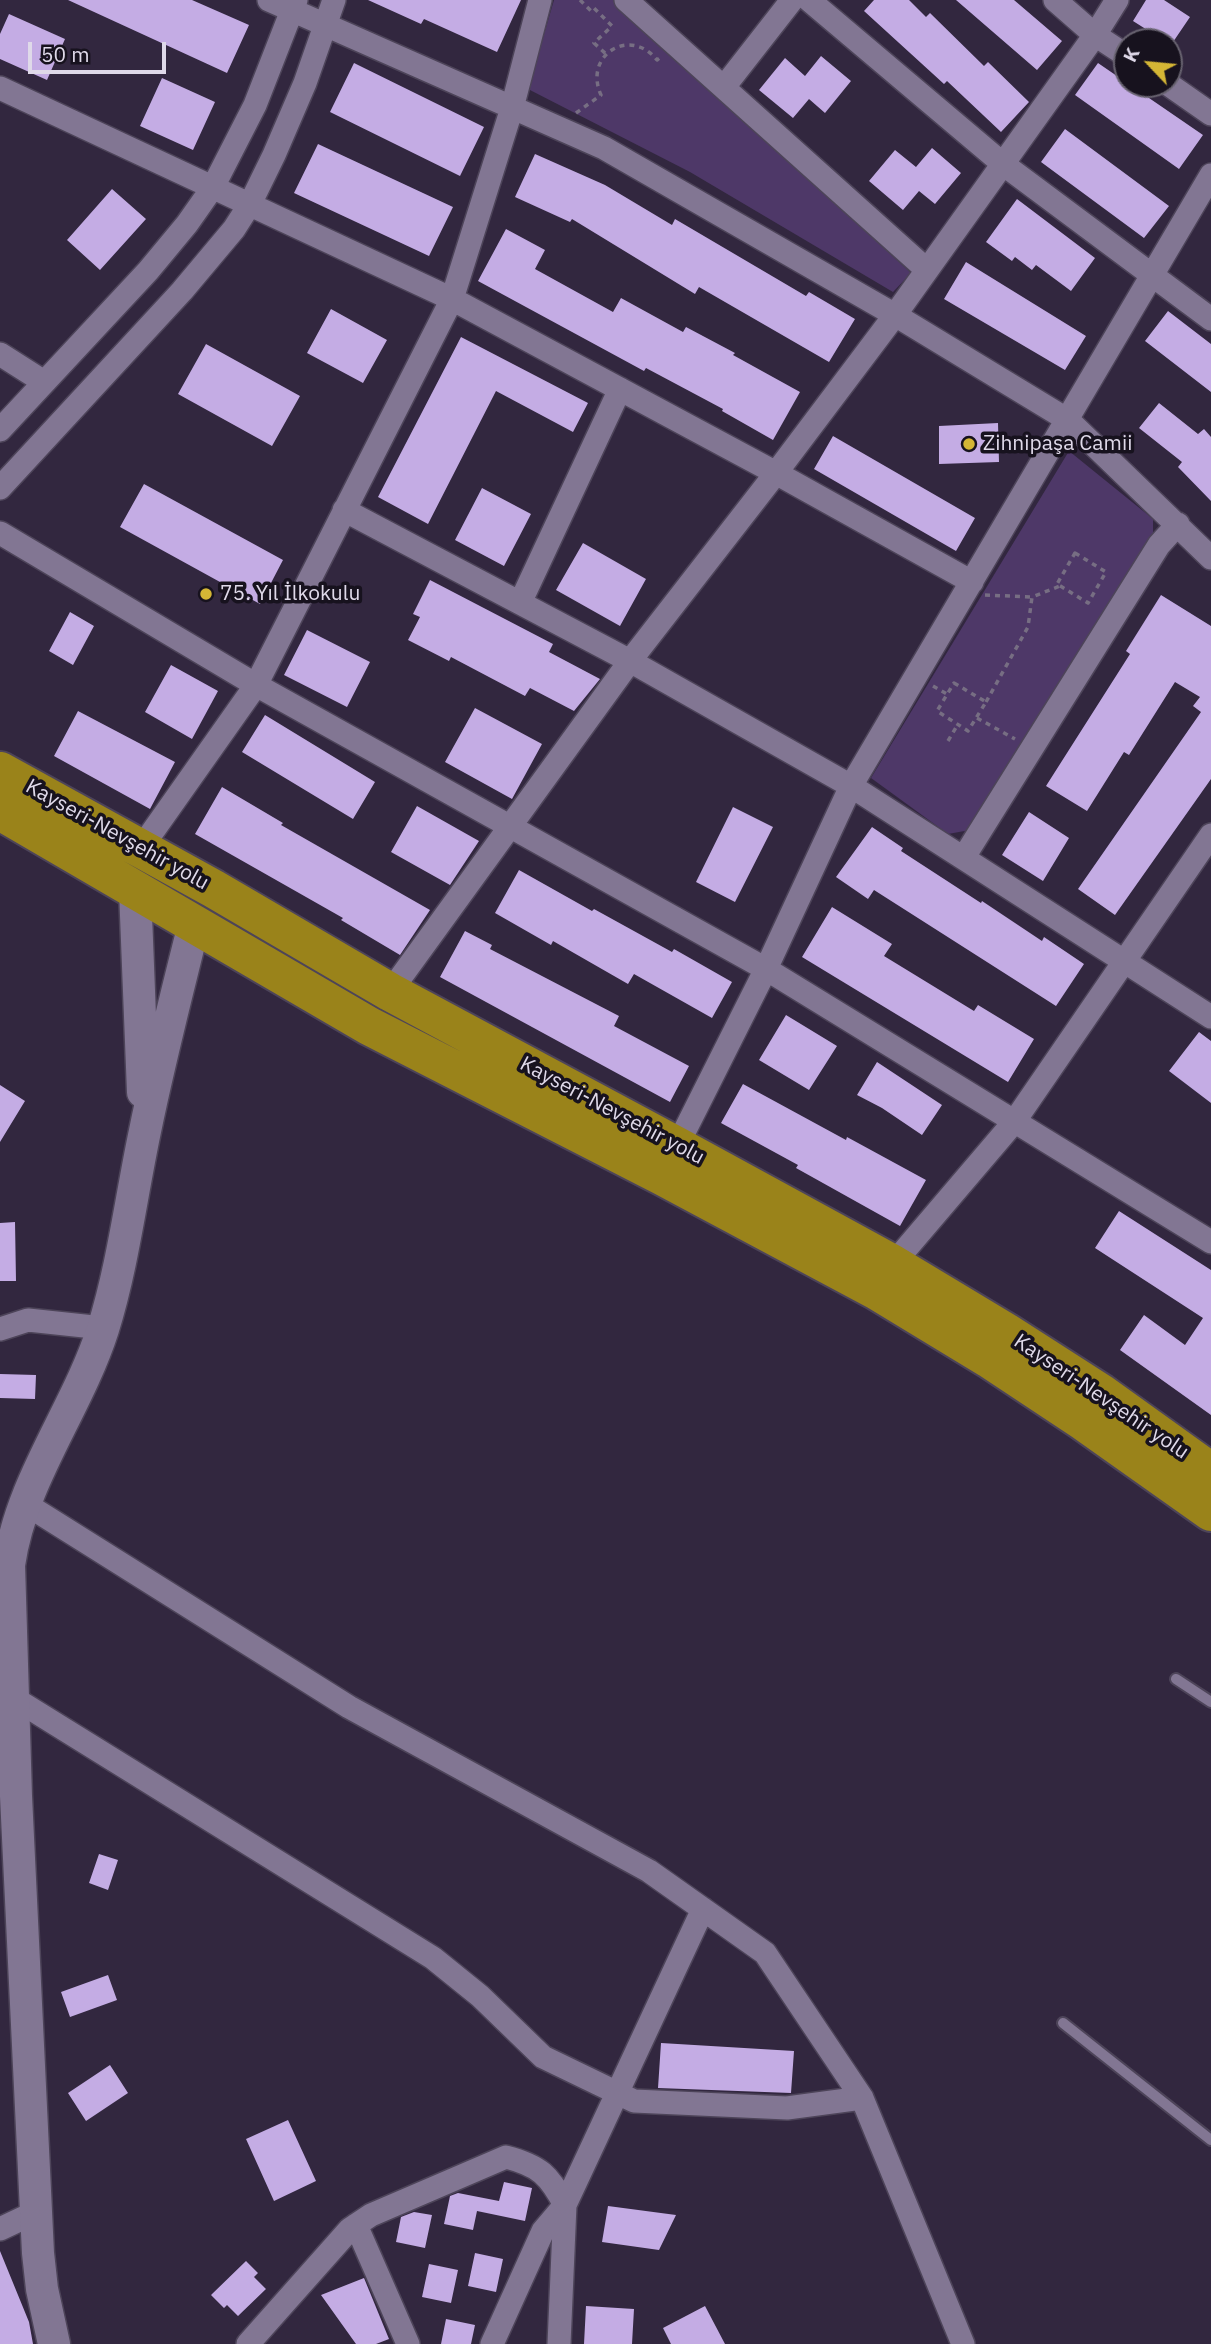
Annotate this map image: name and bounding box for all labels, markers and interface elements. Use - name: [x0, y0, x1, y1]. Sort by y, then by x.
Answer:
- scale bar: [32, 28, 170, 72]
- north arrow: [1113, 28, 1183, 98]
- text: 50 m: [41, 40, 90, 68]
- text: K: [1117, 43, 1145, 66]
- place label: Zihnipaşa Camii: [983, 431, 1132, 457]
- marker: Zihnipaşa Camii: [961, 436, 977, 452]
- place label: 75. Yıl İlkokulu: [220, 581, 360, 607]
- marker: 75. Yıl İlkokulu: [198, 586, 214, 602]
- street label: Kayseri-Nevşehir yolu: [21, 774, 213, 896]
- street label: Kayseri-Nevşehir yolu: [515, 1052, 709, 1170]
- street label: Kayseri-Nevşehir yolu: [1009, 1329, 1193, 1465]

